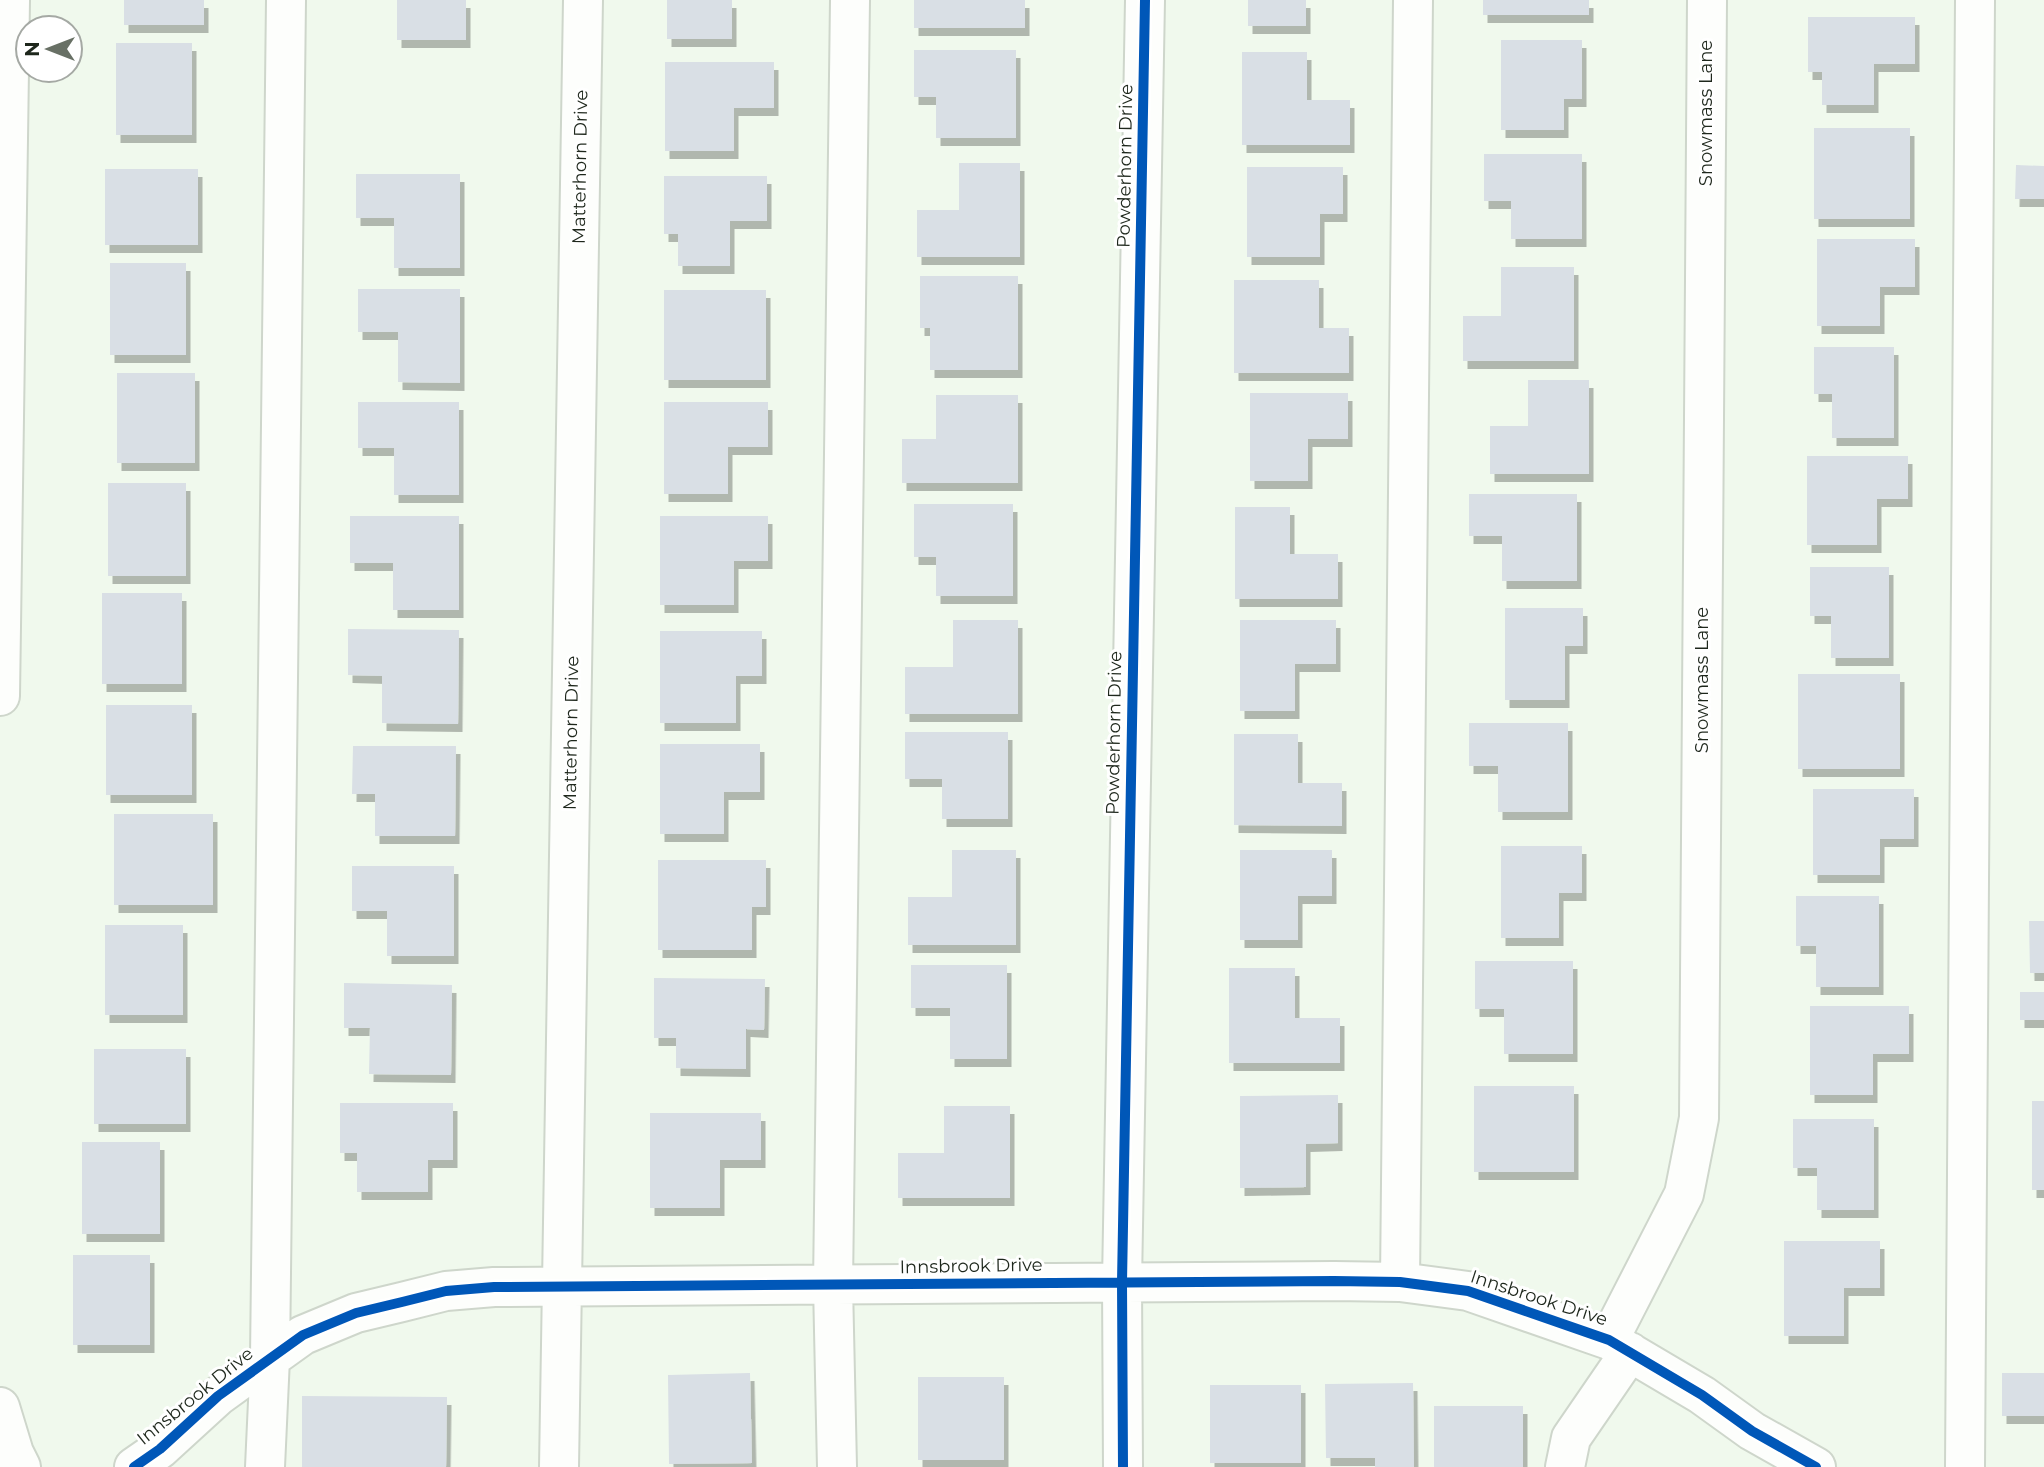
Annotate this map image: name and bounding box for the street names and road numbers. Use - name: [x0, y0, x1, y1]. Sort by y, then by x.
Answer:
- street label: Snowmass Lane: [1695, 40, 1717, 186]
- street label: Powderhorn Drive: [1113, 84, 1137, 248]
- street label: Matterhorn Drive: [568, 90, 592, 244]
- street label: Snowmass Lane: [1691, 607, 1713, 753]
- street label: Powderhorn Drive: [1102, 651, 1126, 815]
- street label: Matterhorn Drive: [559, 656, 583, 810]
- street label: Innsbrook Drive: [899, 1254, 1043, 1278]
- street label: Innsbrook Drive: [1468, 1265, 1610, 1331]
- street label: Innsbrook Drive: [133, 1342, 258, 1450]

